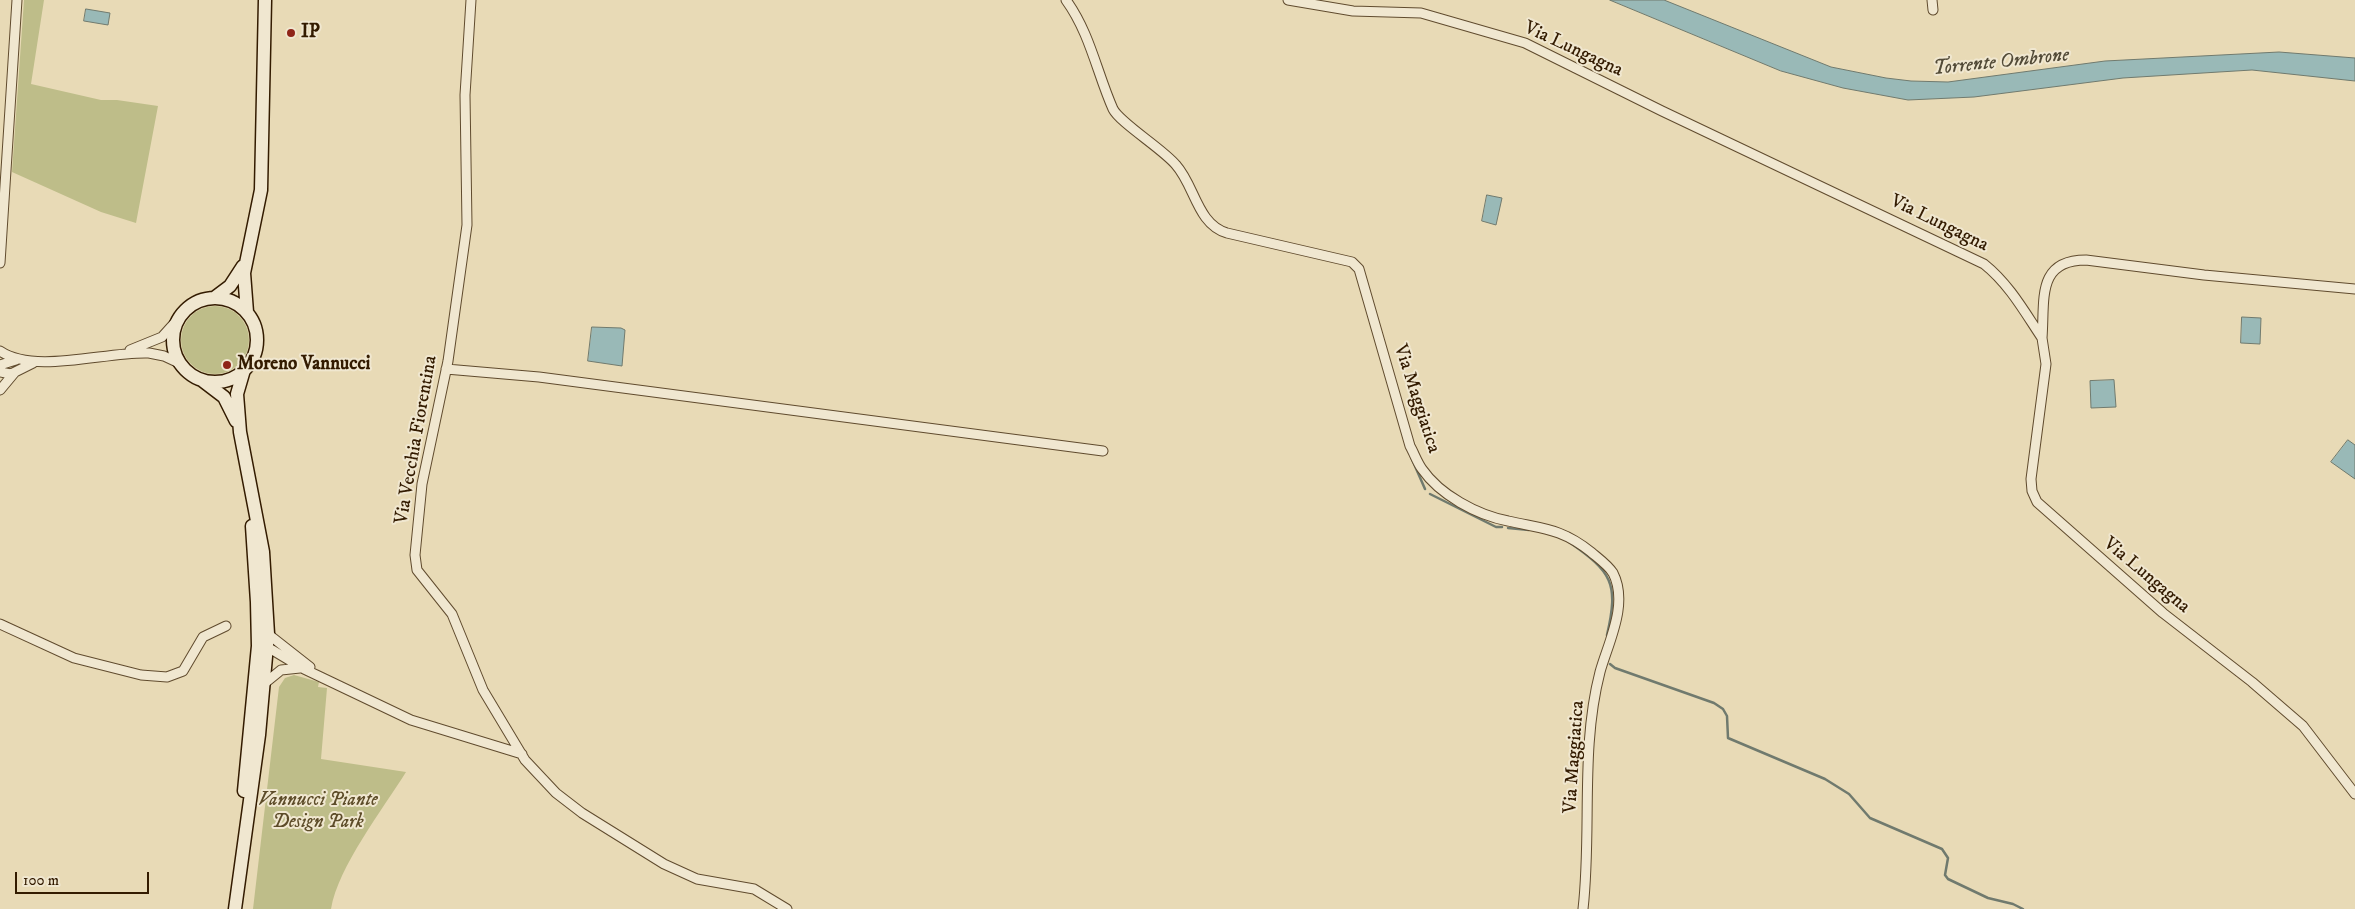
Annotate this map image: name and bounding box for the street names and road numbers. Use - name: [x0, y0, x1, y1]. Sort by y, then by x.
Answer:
- street label: Via Lungagna: [1520, 17, 1626, 83]
- street label: Via Lungagna: [1886, 190, 1992, 258]
- street label: Via Maggiatica: [1388, 342, 1444, 456]
- street label: Via Vecchia Fiorentina: [391, 354, 443, 526]
- street label: Via Lungagna: [2098, 533, 2194, 619]
- street label: Via Maggiatica: [1560, 700, 1590, 814]

